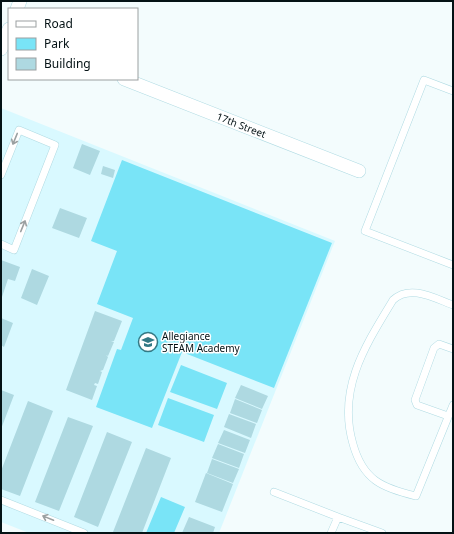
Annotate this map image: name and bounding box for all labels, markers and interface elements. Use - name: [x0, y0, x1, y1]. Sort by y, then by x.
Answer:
- legend: [8, 8, 138, 80]
- text: Road: [44, 15, 73, 32]
- text: Park: [44, 35, 70, 52]
- text: Building: [44, 55, 91, 72]
- street label: 17th Street: [215, 109, 268, 141]
- one-way arrow: [11, 133, 19, 145]
- one-way arrow: [20, 221, 28, 233]
- place label: Allegiance STEAM Academy: [162, 329, 241, 355]
- school or university icon: Allegiance STEAM Academy: [137, 331, 159, 353]
- one-way arrow: [42, 514, 54, 522]

